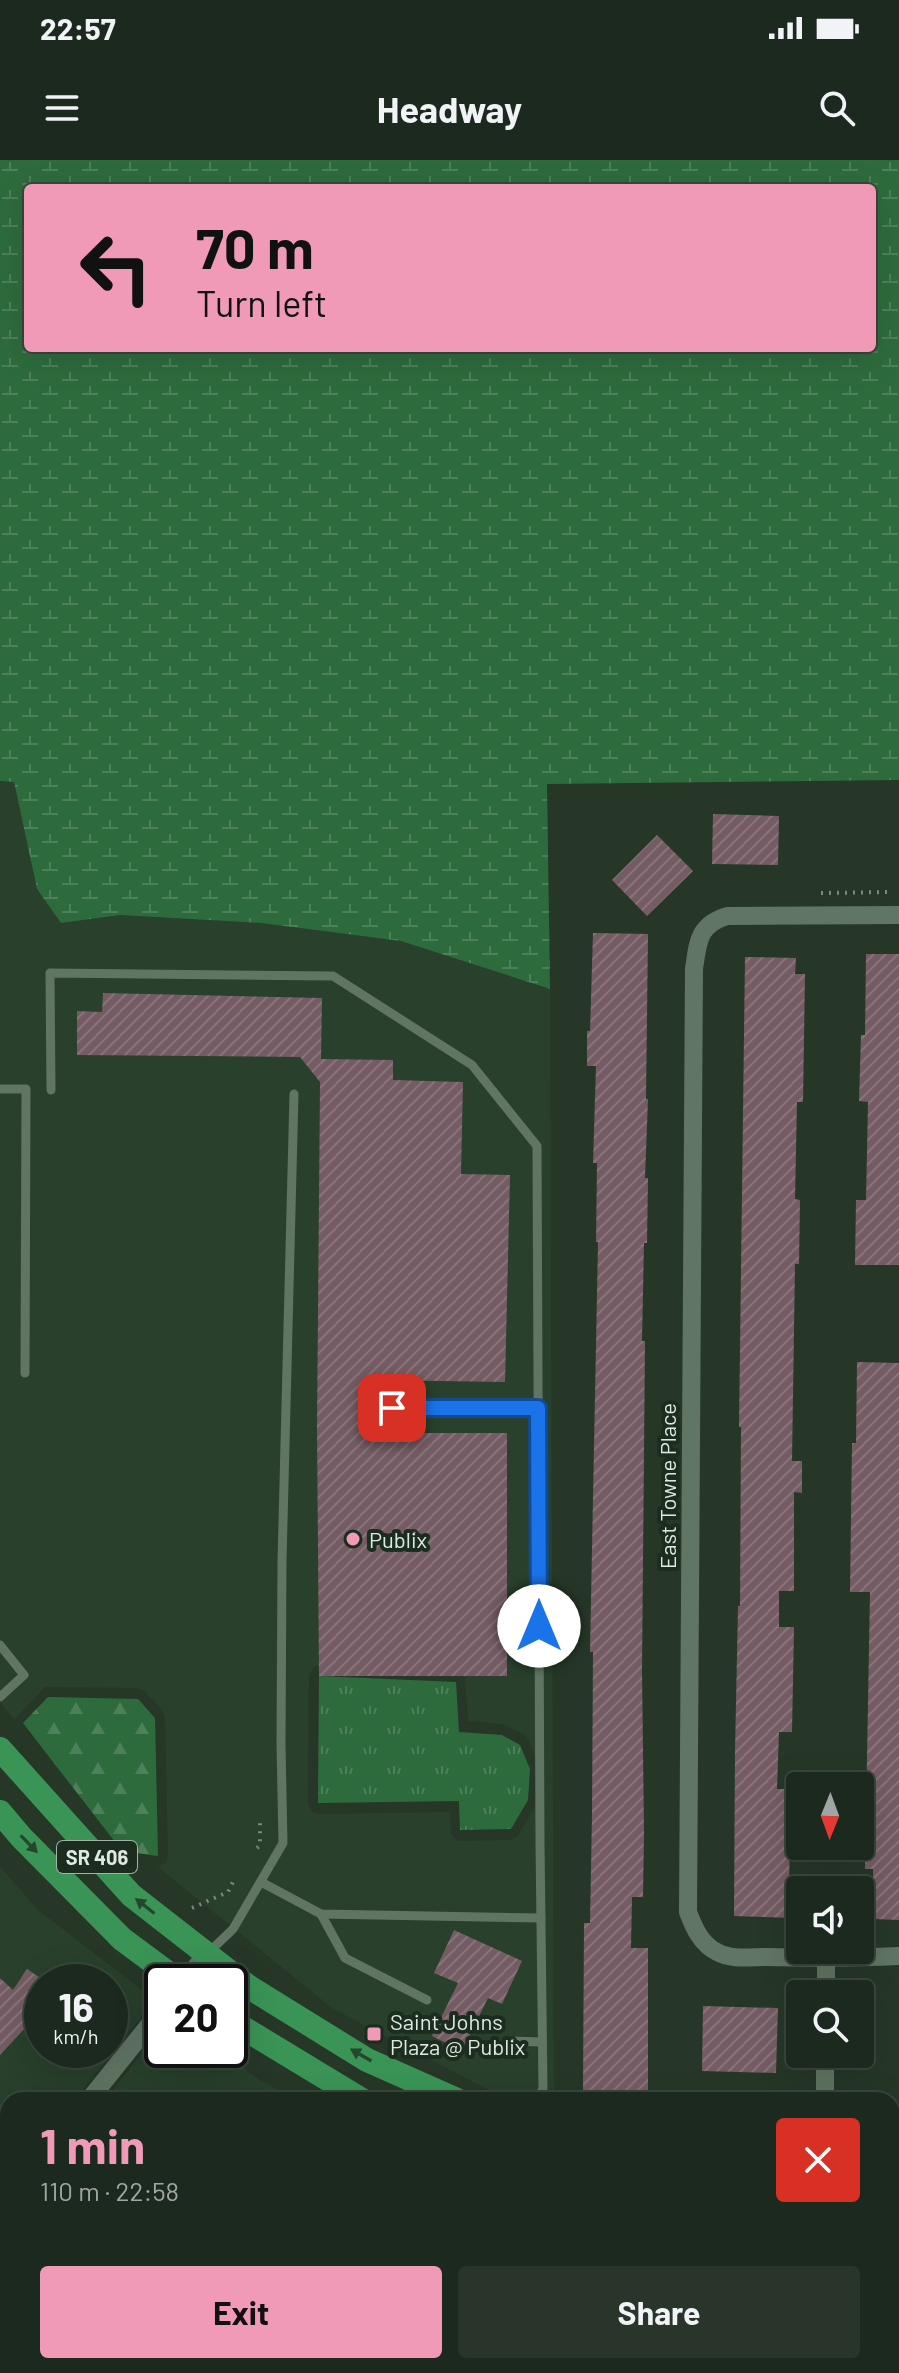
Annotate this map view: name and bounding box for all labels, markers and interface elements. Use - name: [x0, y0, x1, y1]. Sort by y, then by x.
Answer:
- text: 22:57: [40, 10, 116, 46]
- icon: menu: [40, 86, 84, 130]
- icon: search: [815, 86, 859, 130]
- text: Headway: [377, 87, 522, 130]
- text: 70 m: [196, 213, 314, 280]
- icon: left: [64, 216, 168, 320]
- text: Turn left: [196, 281, 327, 324]
- pin: [358, 1374, 426, 1442]
- icon: arrive: [370, 1386, 414, 1430]
- street label: East Towne Place: [654, 1403, 680, 1569]
- place label: Publix: [369, 1526, 427, 1552]
- marker: Publix: [344, 1530, 362, 1548]
- position arrow: [497, 1584, 581, 1668]
- north arrow: [786, 1772, 874, 1860]
- map controls: [786, 1772, 874, 2068]
- one-way arrow: [19, 1834, 38, 1853]
- road number: SR 406: [57, 1841, 137, 1873]
- button: sound: [786, 1876, 874, 1964]
- one-way arrow: [135, 1898, 155, 1914]
- speed limit sign: 20: [144, 1964, 248, 2068]
- button: search: [786, 1980, 874, 2068]
- text: 16: [58, 1982, 94, 2030]
- place label: Saint Johns Plaza @ Publix: [390, 2008, 525, 2059]
- text: km/h: [53, 2024, 99, 2048]
- marker: Saint Johns Plaza @ Publix: [365, 2025, 383, 2043]
- one-way arrow: [350, 2048, 372, 2062]
- text: 1 min: [40, 2116, 145, 2174]
- button: close: [776, 2118, 860, 2202]
- text: 110 m · 22:58: [40, 2175, 179, 2206]
- button: Exit: [40, 2266, 442, 2358]
- button: Share: [458, 2266, 860, 2358]

